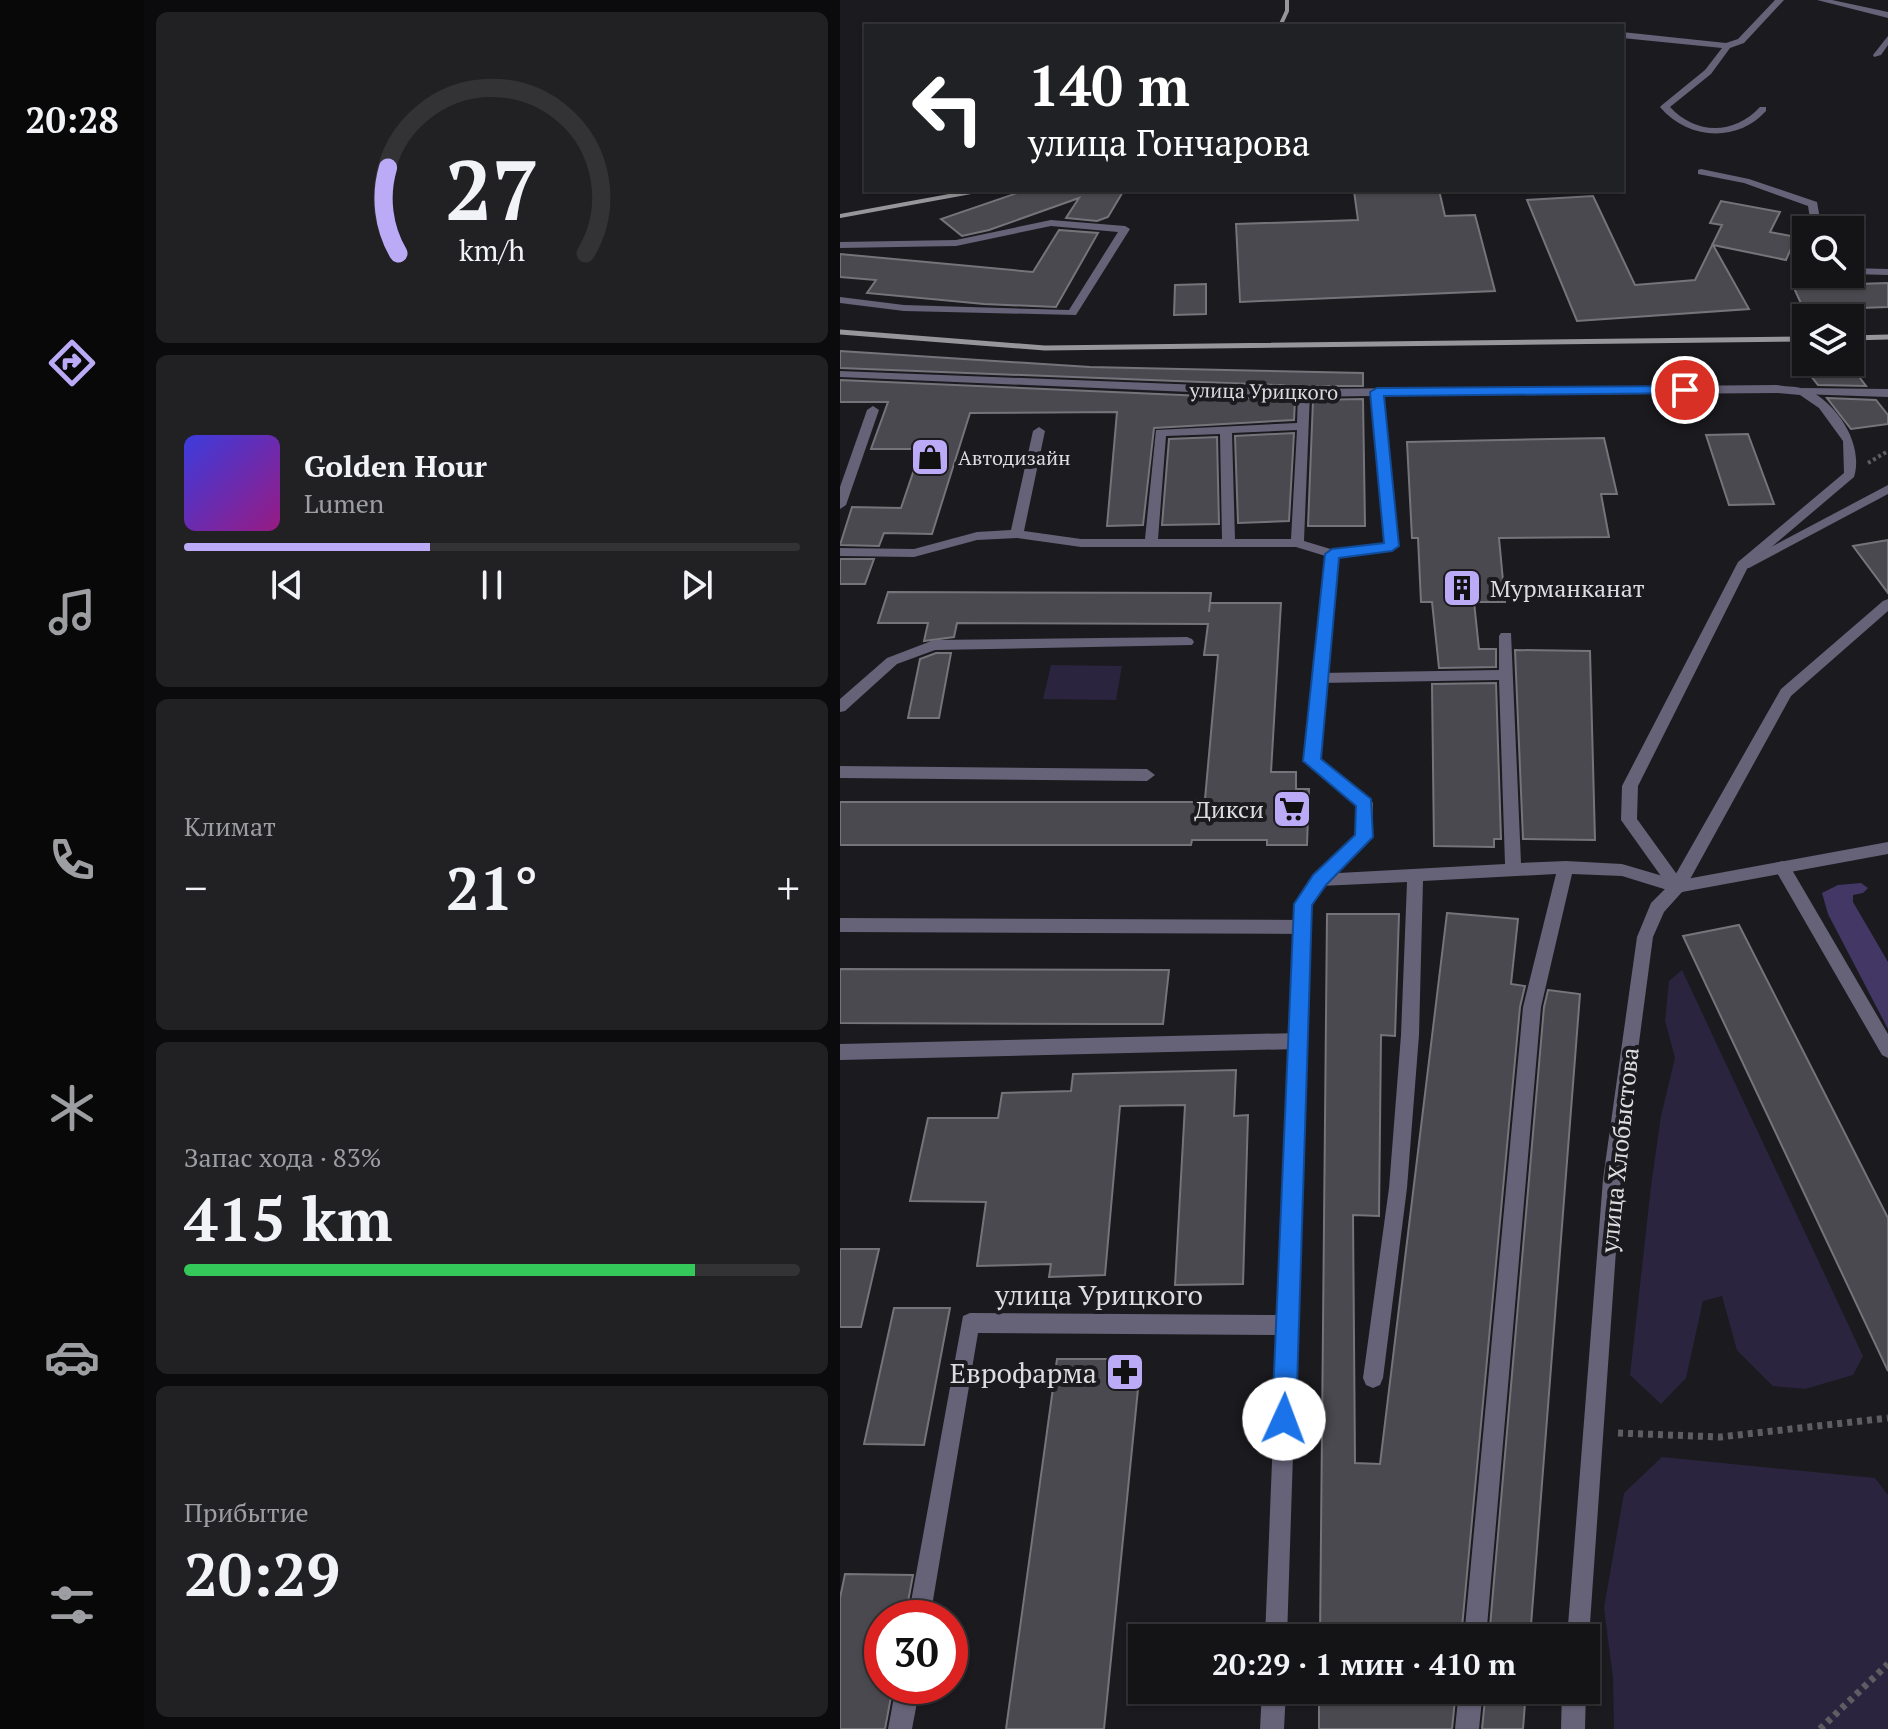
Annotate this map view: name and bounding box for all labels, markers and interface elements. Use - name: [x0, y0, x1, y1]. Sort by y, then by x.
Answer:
- text: 140 m: [1028, 48, 1190, 122]
- icon: left: [896, 56, 1000, 160]
- text: 20:28: [25, 96, 119, 143]
- text: улица Гончарова: [1028, 119, 1310, 166]
- text: 27: [445, 133, 539, 243]
- map controls: [1792, 216, 1864, 376]
- button: search: [1792, 216, 1864, 288]
- text: km/h: [459, 231, 525, 269]
- button: layers: [1792, 304, 1864, 376]
- icon: directions: [44, 335, 100, 391]
- pin: [1651, 356, 1719, 424]
- icon: arrive: [1663, 368, 1707, 412]
- street label: улица Урицкого: [1189, 376, 1338, 406]
- shop icon: Автодизайн: [909, 436, 951, 478]
- place label: Автодизайн: [958, 444, 1070, 471]
- text: Golden Hour: [304, 446, 487, 486]
- text: Lumen: [304, 486, 384, 520]
- icon: previous: [265, 563, 309, 607]
- icon: pause: [470, 563, 514, 607]
- icon: next: [675, 563, 719, 607]
- building icon: Мурманканат: [1441, 567, 1483, 609]
- place label: Мурманканат: [1490, 572, 1645, 604]
- icon: music: [44, 584, 100, 640]
- supermarket icon: Дикси: [1271, 788, 1313, 830]
- place label: Дикси: [1194, 793, 1264, 825]
- text: Климат: [184, 809, 276, 843]
- icon: phone: [44, 832, 100, 888]
- text: 21°: [446, 848, 538, 927]
- text: −: [184, 858, 207, 917]
- text: +: [777, 858, 800, 917]
- street label: улица Хлобыстова: [1592, 1046, 1646, 1255]
- icon: climate: [44, 1080, 100, 1136]
- text: Запас хода · 83%: [184, 1140, 382, 1174]
- text: 415 km: [184, 1179, 392, 1258]
- street label: улица Урицкого: [994, 1276, 1203, 1313]
- icon: car: [44, 1329, 100, 1385]
- pharmacy icon: Еврофарма: [1104, 1351, 1146, 1393]
- place label: Еврофарма: [950, 1354, 1097, 1391]
- position arrow: [1242, 1377, 1326, 1461]
- text: Прибытие: [184, 1495, 309, 1529]
- text: 20:29: [184, 1534, 340, 1613]
- icon: filters: [44, 1577, 100, 1633]
- speed limit sign: 30: [864, 1600, 968, 1704]
- text: 20:29 · 1 мин · 410 m: [1212, 1644, 1516, 1684]

